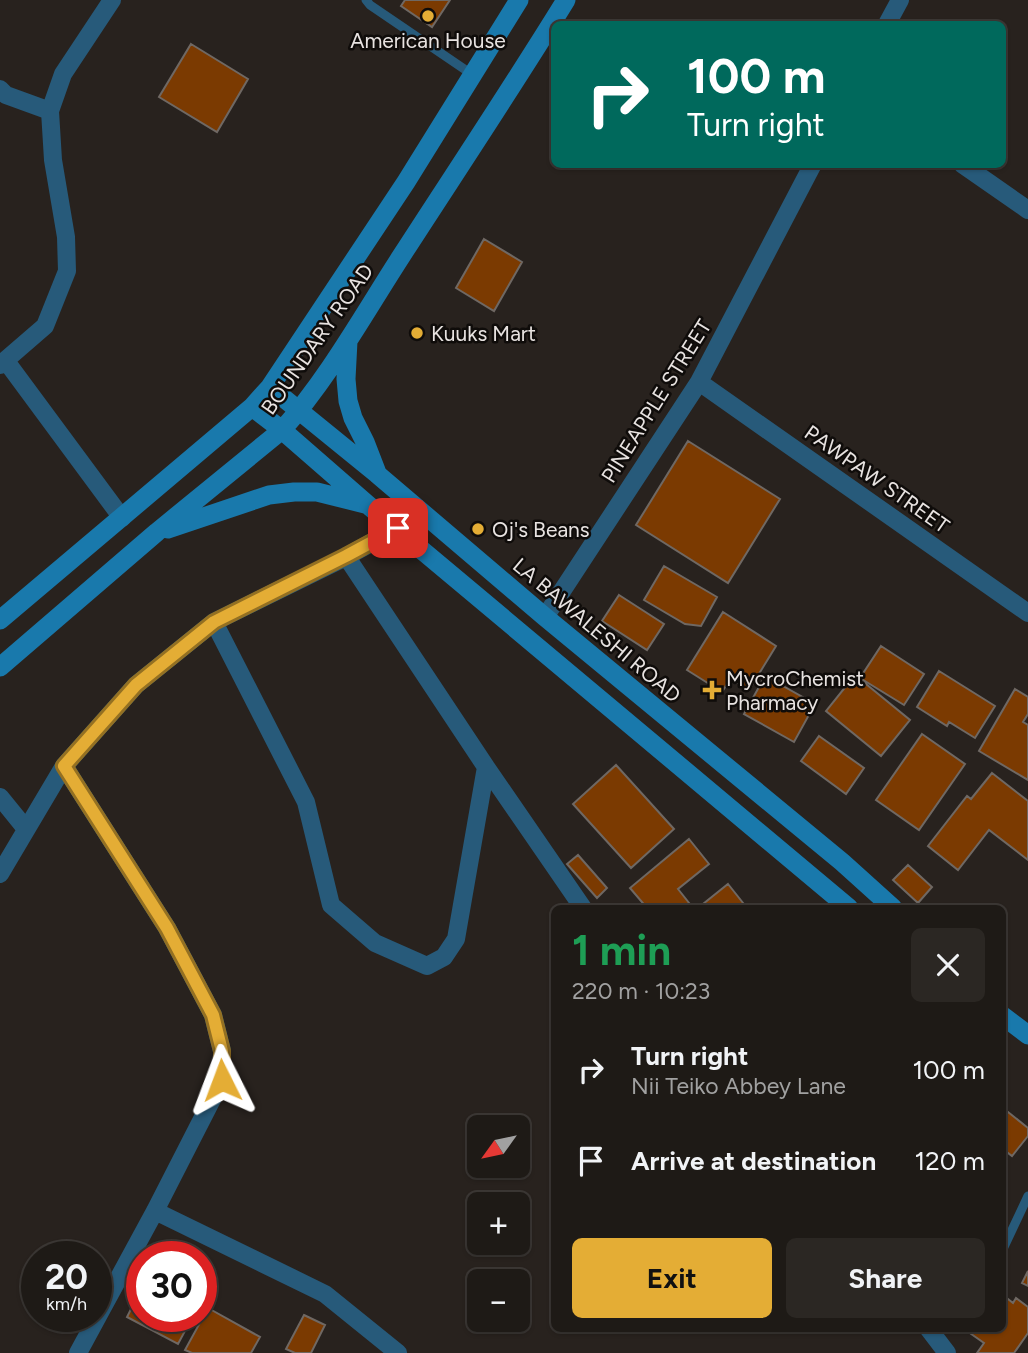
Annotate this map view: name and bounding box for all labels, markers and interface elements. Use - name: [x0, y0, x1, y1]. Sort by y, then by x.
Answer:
- marker: American House: [420, 8, 436, 24]
- place label: American House: [350, 28, 506, 53]
- text: 100 m: [687, 46, 826, 105]
- icon: right: [572, 49, 663, 140]
- text: Turn right: [687, 106, 825, 144]
- street label: BOUNDARY ROAD: [256, 259, 378, 419]
- street label: PINEAPPLE STREET: [596, 314, 717, 487]
- place label: Kuuks Mart: [431, 321, 536, 346]
- marker: Kuuks Mart: [409, 325, 425, 341]
- street label: PAWPAW STREET: [800, 420, 955, 538]
- pin: [368, 498, 428, 558]
- icon: arrive: [379, 509, 417, 547]
- place label: Oj's Beans: [492, 517, 590, 542]
- marker: Oj's Beans: [470, 521, 486, 537]
- street label: LA BAWALESHI ROAD: [508, 552, 686, 708]
- place label: MycroChemist Pharmacy: [726, 666, 864, 715]
- marker: MycroChemist Pharmacy: [704, 682, 720, 698]
- text: 1 min: [572, 925, 671, 976]
- button: close: [911, 928, 985, 1002]
- text: 220 m · 10:23: [572, 977, 710, 1005]
- text: Turn right: [631, 1040, 748, 1072]
- position arrow: [185, 1043, 259, 1117]
- icon: right: [572, 1051, 610, 1089]
- text: 100 m: [912, 1054, 985, 1086]
- text: Nii Teiko Abbey Lane: [631, 1072, 846, 1100]
- north arrow: [467, 1115, 530, 1178]
- map controls: [467, 1115, 530, 1332]
- icon: arrive: [572, 1142, 610, 1180]
- text: Arrive at destination: [631, 1145, 876, 1177]
- text: 120 m: [915, 1145, 985, 1177]
- button: +: [467, 1192, 530, 1255]
- button: Exit: [572, 1238, 772, 1318]
- button: Share: [786, 1238, 985, 1318]
- speed limit sign: 30: [126, 1241, 217, 1332]
- text: 20: [45, 1256, 88, 1298]
- button: −: [467, 1269, 530, 1332]
- text: km/h: [46, 1293, 87, 1315]

